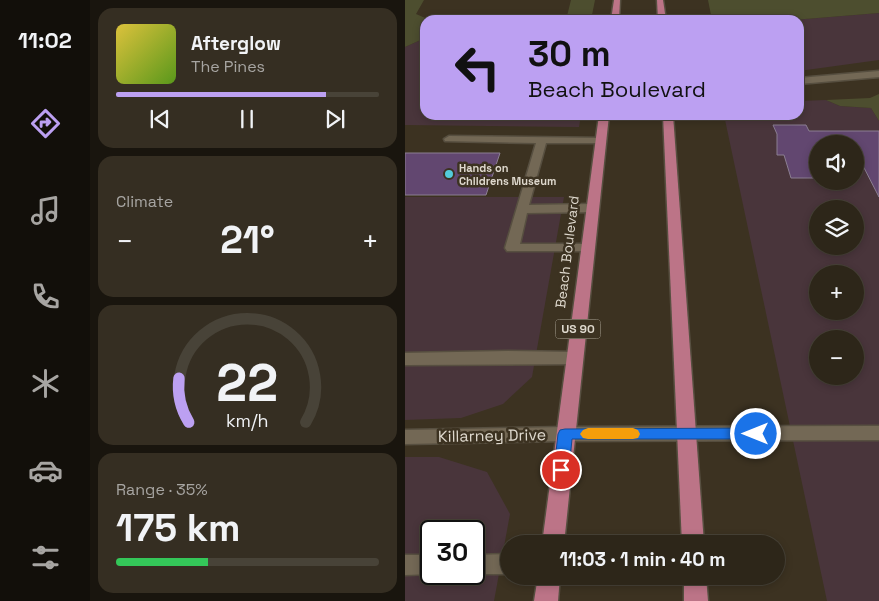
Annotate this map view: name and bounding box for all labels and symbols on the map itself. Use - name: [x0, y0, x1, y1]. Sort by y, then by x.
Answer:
- place label: Hands on Childrens Museum: [459, 161, 556, 188]
- marker: Hands on Childrens Museum: [443, 168, 455, 180]
- street label: Beach Boulevard: [551, 195, 583, 309]
- road number: US 90: [555, 320, 601, 338]
- position arrow: [729, 407, 781, 459]
- street label: Killarney Drive: [438, 424, 546, 447]
- pin: [540, 449, 582, 491]
- speed limit sign: 30: [420, 520, 485, 585]

